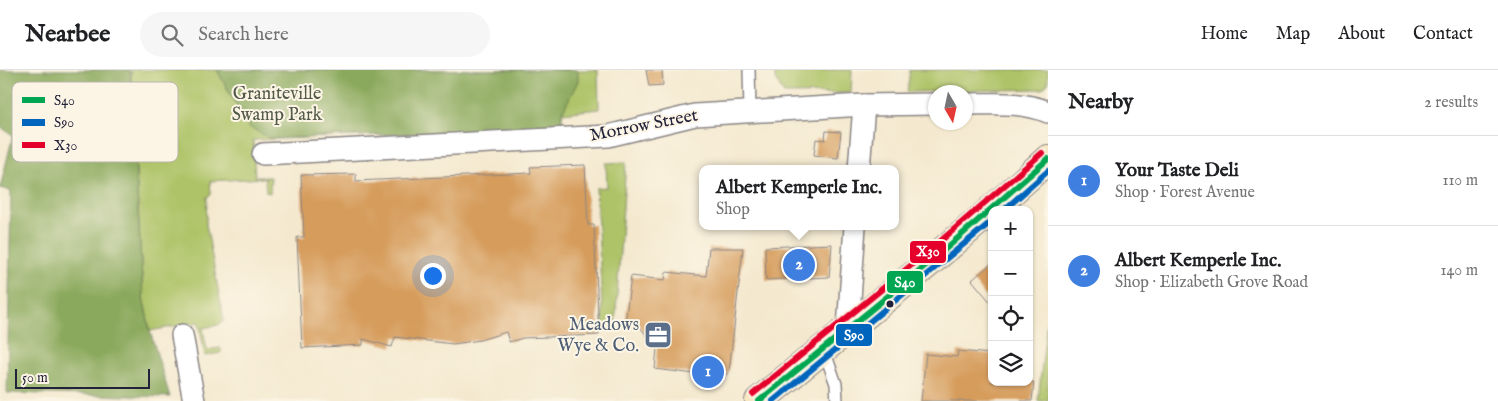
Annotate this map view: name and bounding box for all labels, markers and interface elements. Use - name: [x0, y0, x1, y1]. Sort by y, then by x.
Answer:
- search box: [140, 12, 490, 57]
- text: Nearbee: [25, 19, 110, 50]
- icon: search: [158, 21, 186, 49]
- text: Search here: [198, 23, 289, 47]
- text: Home: [1201, 23, 1248, 46]
- text: Map: [1276, 23, 1310, 46]
- text: About: [1338, 23, 1385, 46]
- text: Contact: [1413, 23, 1473, 46]
- legend: [12, 82, 178, 162]
- park label: Graniteville Swamp Park: [232, 83, 323, 127]
- north arrow: [928, 85, 973, 130]
- text: Nearby: [1068, 89, 1133, 116]
- text: S40: [54, 92, 75, 110]
- text: 2 results: [1424, 93, 1478, 113]
- street label: Morrow Street: [588, 104, 700, 148]
- text: S90: [54, 114, 74, 132]
- text: X30: [54, 137, 78, 155]
- text: Your Taste Deli: [1115, 159, 1239, 183]
- popup: [699, 165, 899, 230]
- text: 1: [1081, 171, 1087, 191]
- text: 110 m: [1442, 171, 1478, 191]
- text: Albert Kemperle Inc.: [716, 176, 882, 200]
- text: Shop · Forest Avenue: [1115, 183, 1255, 203]
- text: Shop: [716, 200, 750, 220]
- map controls: [988, 206, 1033, 386]
- button: +: [988, 206, 1033, 251]
- line badge: X30: [909, 240, 947, 264]
- text: X30: [915, 243, 940, 261]
- pin: 2: [783, 246, 815, 284]
- text: Albert Kemperle Inc.: [1115, 249, 1281, 273]
- button: −: [988, 251, 1033, 296]
- text: 2: [1080, 261, 1088, 281]
- text: 140 m: [1440, 261, 1478, 281]
- your location: [420, 263, 446, 289]
- line badge: S40: [886, 270, 924, 294]
- text: Shop · Elizabeth Grove Road: [1115, 273, 1308, 293]
- text: S40: [895, 274, 916, 292]
- button: locate: [988, 296, 1033, 341]
- unlabelled marker: [885, 299, 895, 309]
- place label: Meadows Wye & Co.: [557, 314, 639, 358]
- office icon: Meadows Wye & Co.: [643, 320, 673, 350]
- line badge: S90: [835, 323, 873, 347]
- text: S90: [844, 327, 864, 345]
- button: layers: [988, 341, 1033, 386]
- pin: 1: [692, 353, 724, 391]
- scale bar: [15, 366, 150, 389]
- text: 50 m: [22, 369, 48, 387]

